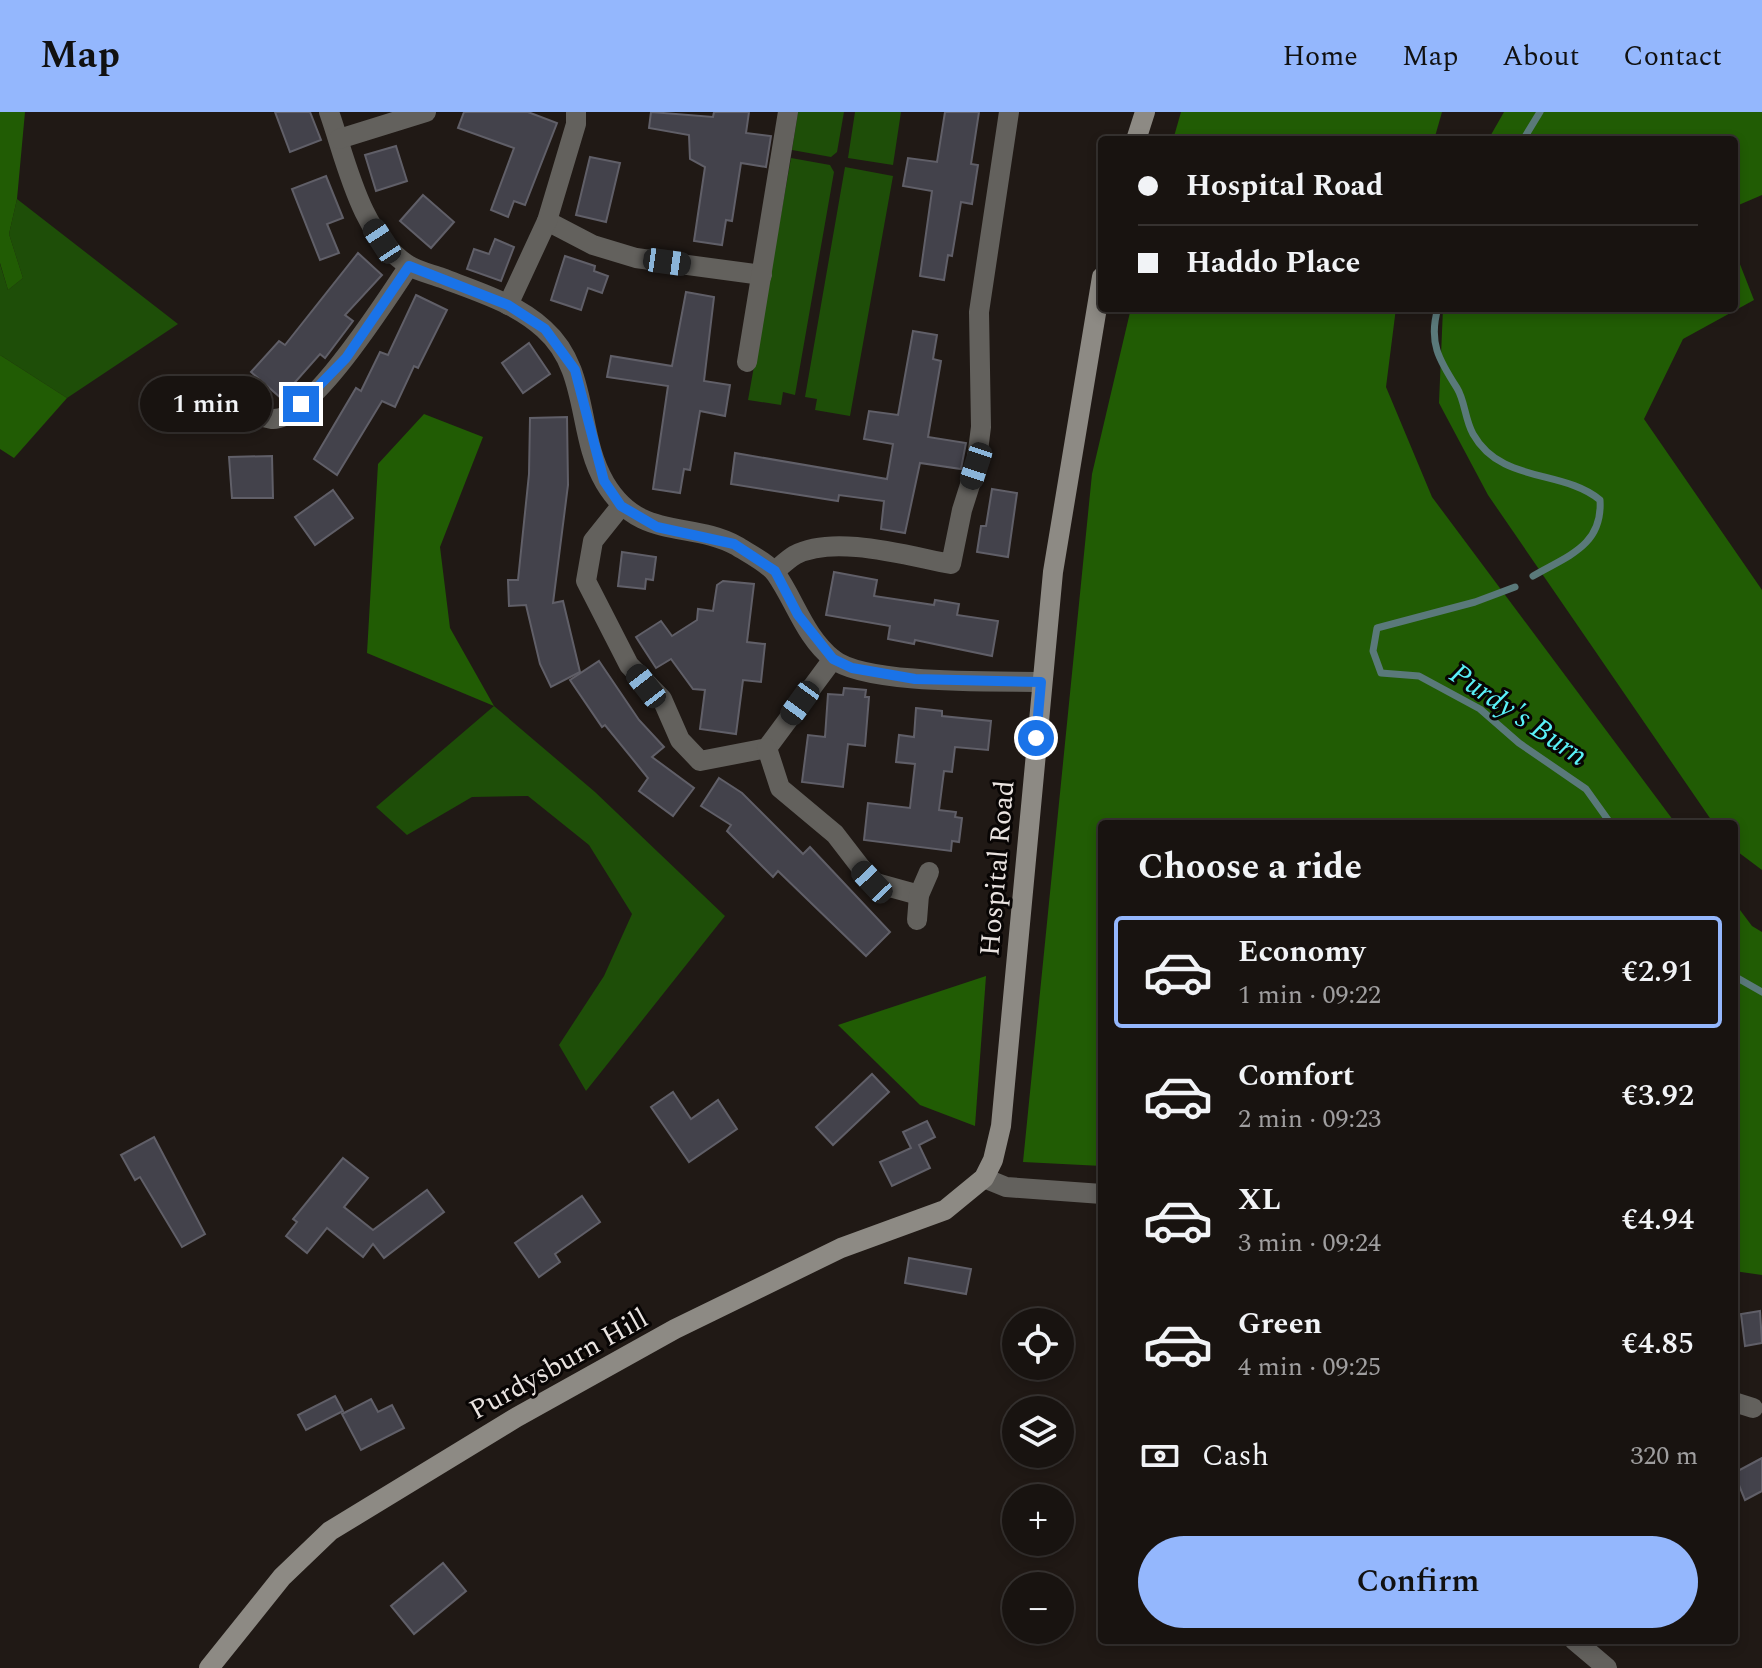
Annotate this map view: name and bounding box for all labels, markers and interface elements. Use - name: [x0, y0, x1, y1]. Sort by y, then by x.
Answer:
- text: Map: [40, 27, 120, 85]
- text: Home: [1282, 35, 1358, 78]
- text: Map: [1402, 35, 1458, 78]
- text: About: [1502, 35, 1579, 78]
- text: Contact: [1623, 35, 1722, 78]
- text: Hospital Road: [1186, 163, 1384, 209]
- car: [359, 214, 405, 268]
- text: Haddo Place: [1186, 240, 1360, 286]
- car: [642, 247, 692, 277]
- callout: 1 min: [141, 376, 273, 432]
- text: 1 min: [172, 384, 240, 424]
- route end: [283, 386, 319, 422]
- car: [957, 439, 995, 493]
- water label: Purdy's Burn: [1440, 651, 1597, 778]
- car: [622, 660, 670, 712]
- car: [776, 677, 824, 729]
- route start: [1018, 720, 1054, 756]
- street label: Hospital Road: [968, 778, 1027, 958]
- text: Choose a ride: [1138, 840, 1362, 895]
- car: [847, 856, 897, 908]
- text: Economy: [1238, 929, 1365, 975]
- icon: car: [1142, 936, 1214, 1008]
- text: €2.91: [1622, 949, 1694, 995]
- text: 1 min · 09:22: [1238, 975, 1381, 1015]
- text: Comfort: [1238, 1053, 1354, 1099]
- icon: car: [1142, 1060, 1214, 1132]
- text: €3.92: [1622, 1073, 1694, 1119]
- text: 2 min · 09:23: [1238, 1099, 1381, 1139]
- text: XL: [1238, 1177, 1281, 1223]
- icon: car: [1142, 1184, 1214, 1256]
- text: €4.94: [1622, 1197, 1694, 1243]
- text: 3 min · 09:24: [1238, 1223, 1381, 1263]
- street label: Purdysburn Hill: [461, 1297, 656, 1431]
- text: Green: [1238, 1301, 1322, 1347]
- map controls: [1002, 1308, 1074, 1644]
- button: locate: [1002, 1308, 1074, 1380]
- icon: car: [1142, 1308, 1214, 1380]
- text: €4.85: [1622, 1321, 1694, 1367]
- text: 4 min · 09:25: [1238, 1347, 1381, 1387]
- button: layers: [1002, 1396, 1074, 1468]
- text: Cash: [1202, 1433, 1269, 1479]
- icon: cash: [1138, 1434, 1182, 1478]
- text: 320 m: [1630, 1436, 1698, 1476]
- button: +: [1002, 1484, 1074, 1556]
- button: Confirm: [1138, 1536, 1698, 1628]
- button: −: [1002, 1572, 1074, 1644]

